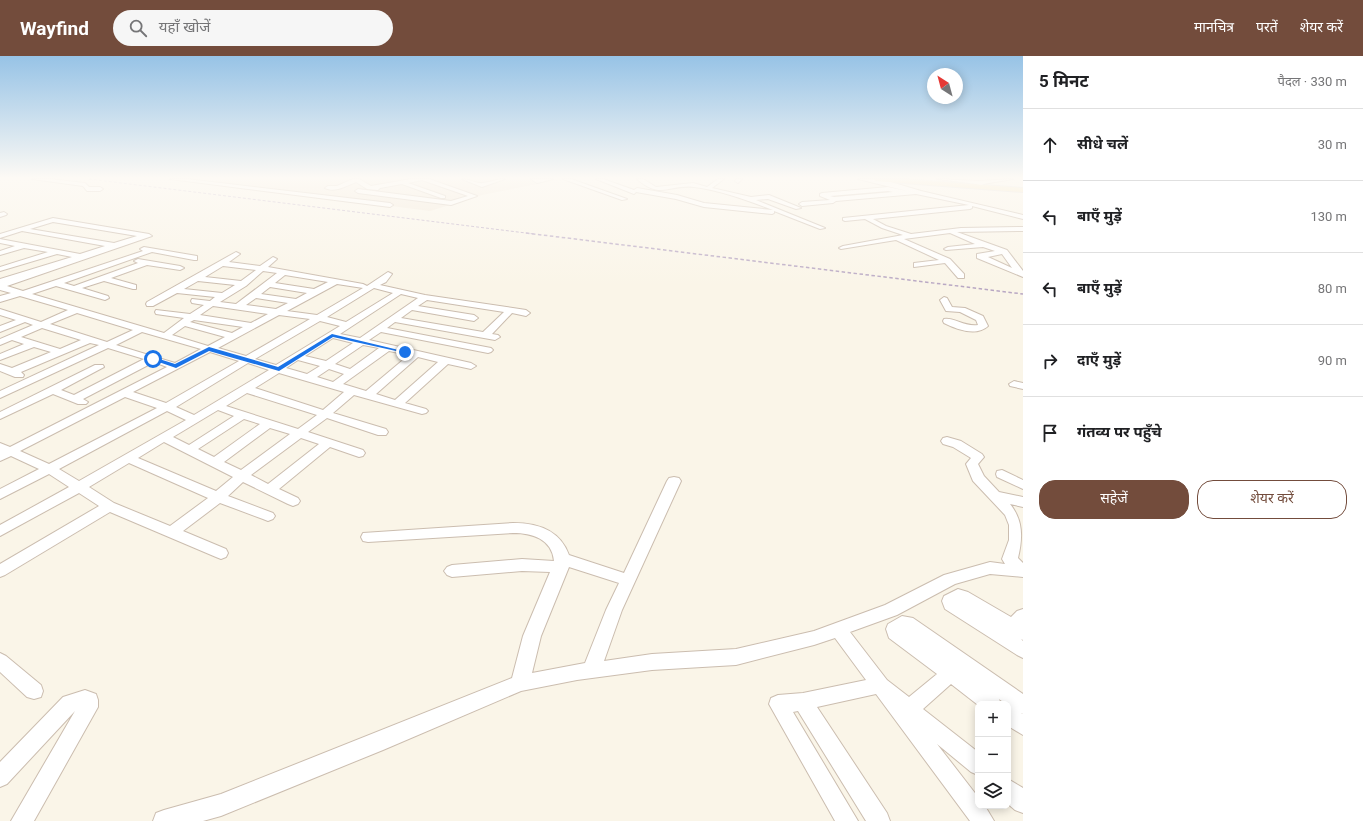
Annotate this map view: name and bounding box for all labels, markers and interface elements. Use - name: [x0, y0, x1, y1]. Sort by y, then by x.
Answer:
- search box: [113, 10, 393, 46]
- text: Wayfind: [20, 17, 89, 40]
- icon: search: [127, 17, 149, 39]
- text: यहाँ खोजें: [159, 18, 210, 36]
- text: मानचित्र: [1194, 19, 1234, 35]
- text: परतें: [1256, 19, 1278, 35]
- text: शेयर करें: [1300, 19, 1343, 35]
- north arrow: [927, 68, 963, 104]
- text: 5 मिनट: [1039, 71, 1089, 91]
- text: पैदल · 330 m: [1278, 74, 1347, 89]
- icon: ahead: [1039, 134, 1061, 156]
- text: सीधे चलें: [1077, 135, 1128, 153]
- text: 30 m: [1318, 137, 1347, 152]
- icon: left: [1039, 206, 1061, 228]
- text: बाएँ मुड़ें: [1077, 207, 1122, 225]
- text: 130 m: [1310, 209, 1347, 224]
- icon: left: [1039, 278, 1061, 300]
- text: बाएँ मुड़ें: [1077, 279, 1122, 297]
- text: 80 m: [1318, 281, 1347, 296]
- route end: [396, 343, 414, 361]
- route start: [144, 350, 162, 368]
- icon: right: [1039, 350, 1061, 372]
- text: दाएँ मुड़ें: [1077, 351, 1121, 369]
- text: 90 m: [1318, 353, 1347, 368]
- icon: arrive: [1039, 422, 1061, 444]
- text: गंतव्य पर पहुँचे: [1077, 423, 1162, 441]
- button: सहेजें: [1039, 480, 1189, 519]
- button: शेयर करें: [1197, 480, 1347, 519]
- map controls: [975, 701, 1011, 809]
- button: +: [975, 701, 1011, 737]
- button: −: [975, 737, 1011, 773]
- button: layers: [975, 773, 1011, 809]

